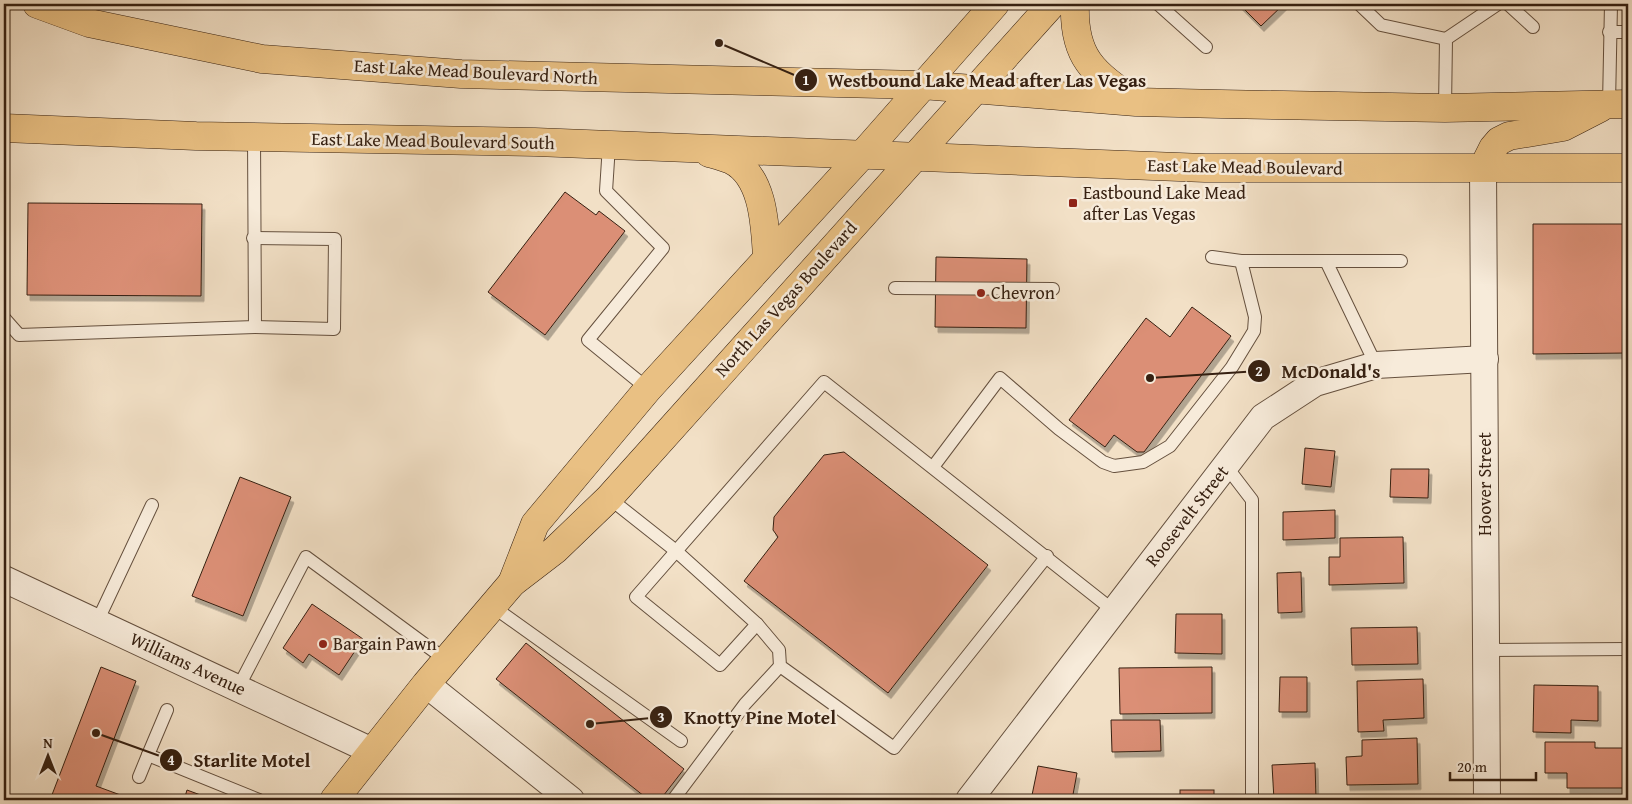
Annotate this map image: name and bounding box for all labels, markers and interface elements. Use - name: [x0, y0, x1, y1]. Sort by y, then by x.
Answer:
- street label: East Lake Mead Boulevard North: [353, 52, 599, 91]
- callout: Westbound Lake Mead after Las Vegas: [793, 63, 1156, 97]
- text: Westbound Lake Mead after Las Vegas: [828, 66, 1146, 94]
- text: 1: [802, 69, 810, 90]
- street label: East Lake Mead Boulevard South: [311, 125, 555, 156]
- street label: East Lake Mead Boulevard: [1147, 151, 1343, 182]
- place label: Eastbound Lake Mead after Las Vegas: [1083, 179, 1246, 227]
- marker: Eastbound Lake Mead after Las Vegas: [1067, 197, 1079, 209]
- street label: North Las Vegas Boulevard: [708, 214, 863, 383]
- place label: Chevron: [991, 279, 1055, 306]
- marker: Chevron: [975, 287, 987, 299]
- callout: McDonald's: [1246, 354, 1390, 388]
- text: McDonald's: [1282, 357, 1380, 385]
- text: 2: [1255, 360, 1263, 381]
- street label: Hoover Street: [1471, 431, 1498, 536]
- street label: Roosevelt Street: [1138, 459, 1235, 572]
- street label: Williams Avenue: [126, 625, 251, 702]
- place label: Bargain Pawn: [333, 630, 437, 657]
- marker: Bargain Pawn: [317, 638, 329, 650]
- callout: Knotty Pine Motel: [649, 700, 846, 734]
- text: Knotty Pine Motel: [684, 703, 836, 731]
- text: 3: [657, 706, 665, 727]
- north arrow: [22, 732, 72, 782]
- text: N: [43, 733, 53, 753]
- callout: Starlite Motel: [159, 743, 321, 777]
- text: Starlite Motel: [194, 746, 311, 774]
- text: 4: [167, 749, 175, 770]
- scale bar: [1450, 749, 1536, 781]
- text: 20 m: [1457, 756, 1488, 777]

